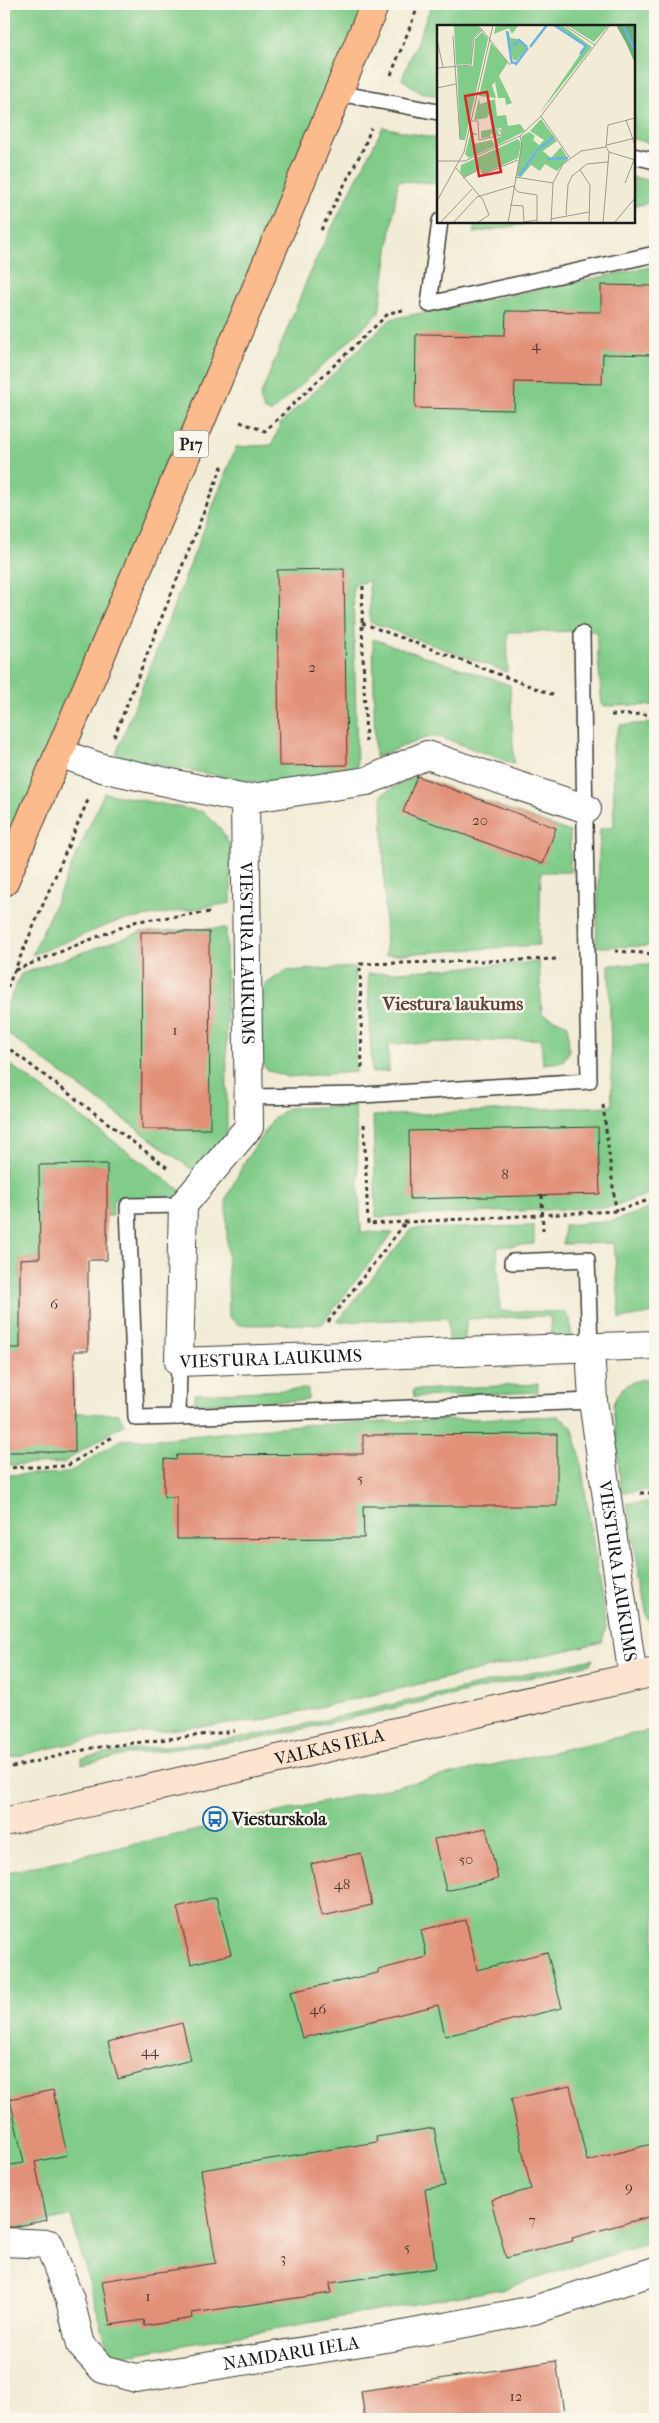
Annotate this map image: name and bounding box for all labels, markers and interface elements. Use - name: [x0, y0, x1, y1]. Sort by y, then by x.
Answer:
- inset map: [437, 25, 634, 222]
- house number: 4: [532, 336, 542, 354]
- road number: P17: [174, 430, 208, 458]
- house number: 2: [308, 658, 316, 676]
- house number: 20: [472, 811, 488, 829]
- street label: VIESTURA LAUKUMS: [235, 861, 258, 1045]
- district label: Viestura laukums: [382, 993, 523, 1015]
- house number: 1: [172, 1021, 178, 1039]
- house number: 8: [501, 1165, 509, 1183]
- house number: 6: [50, 1295, 59, 1313]
- street label: VIESTURA LAUKUMS: [178, 1345, 363, 1373]
- house number: 5: [357, 1469, 363, 1487]
- street label: VIESTURA LAUKUMS: [594, 1478, 641, 1663]
- street label: VALKAS IELA: [272, 1725, 387, 1771]
- bus stop icon: Viesturskola: [202, 1806, 228, 1832]
- place label: Viesturskola: [231, 1809, 327, 1830]
- house number: 50: [459, 1850, 473, 1868]
- house number: 48: [334, 1875, 350, 1893]
- house number: 46: [310, 2000, 327, 2018]
- house number: 44: [141, 2042, 160, 2060]
- house number: 9: [625, 2178, 633, 2196]
- house number: 7: [528, 2211, 536, 2229]
- house number: 5: [404, 2238, 410, 2256]
- house number: 3: [280, 2249, 286, 2267]
- house number: 1: [145, 2287, 151, 2305]
- street label: NAMDARU IELA: [222, 2332, 361, 2375]
- house number: 12: [509, 2387, 523, 2405]

